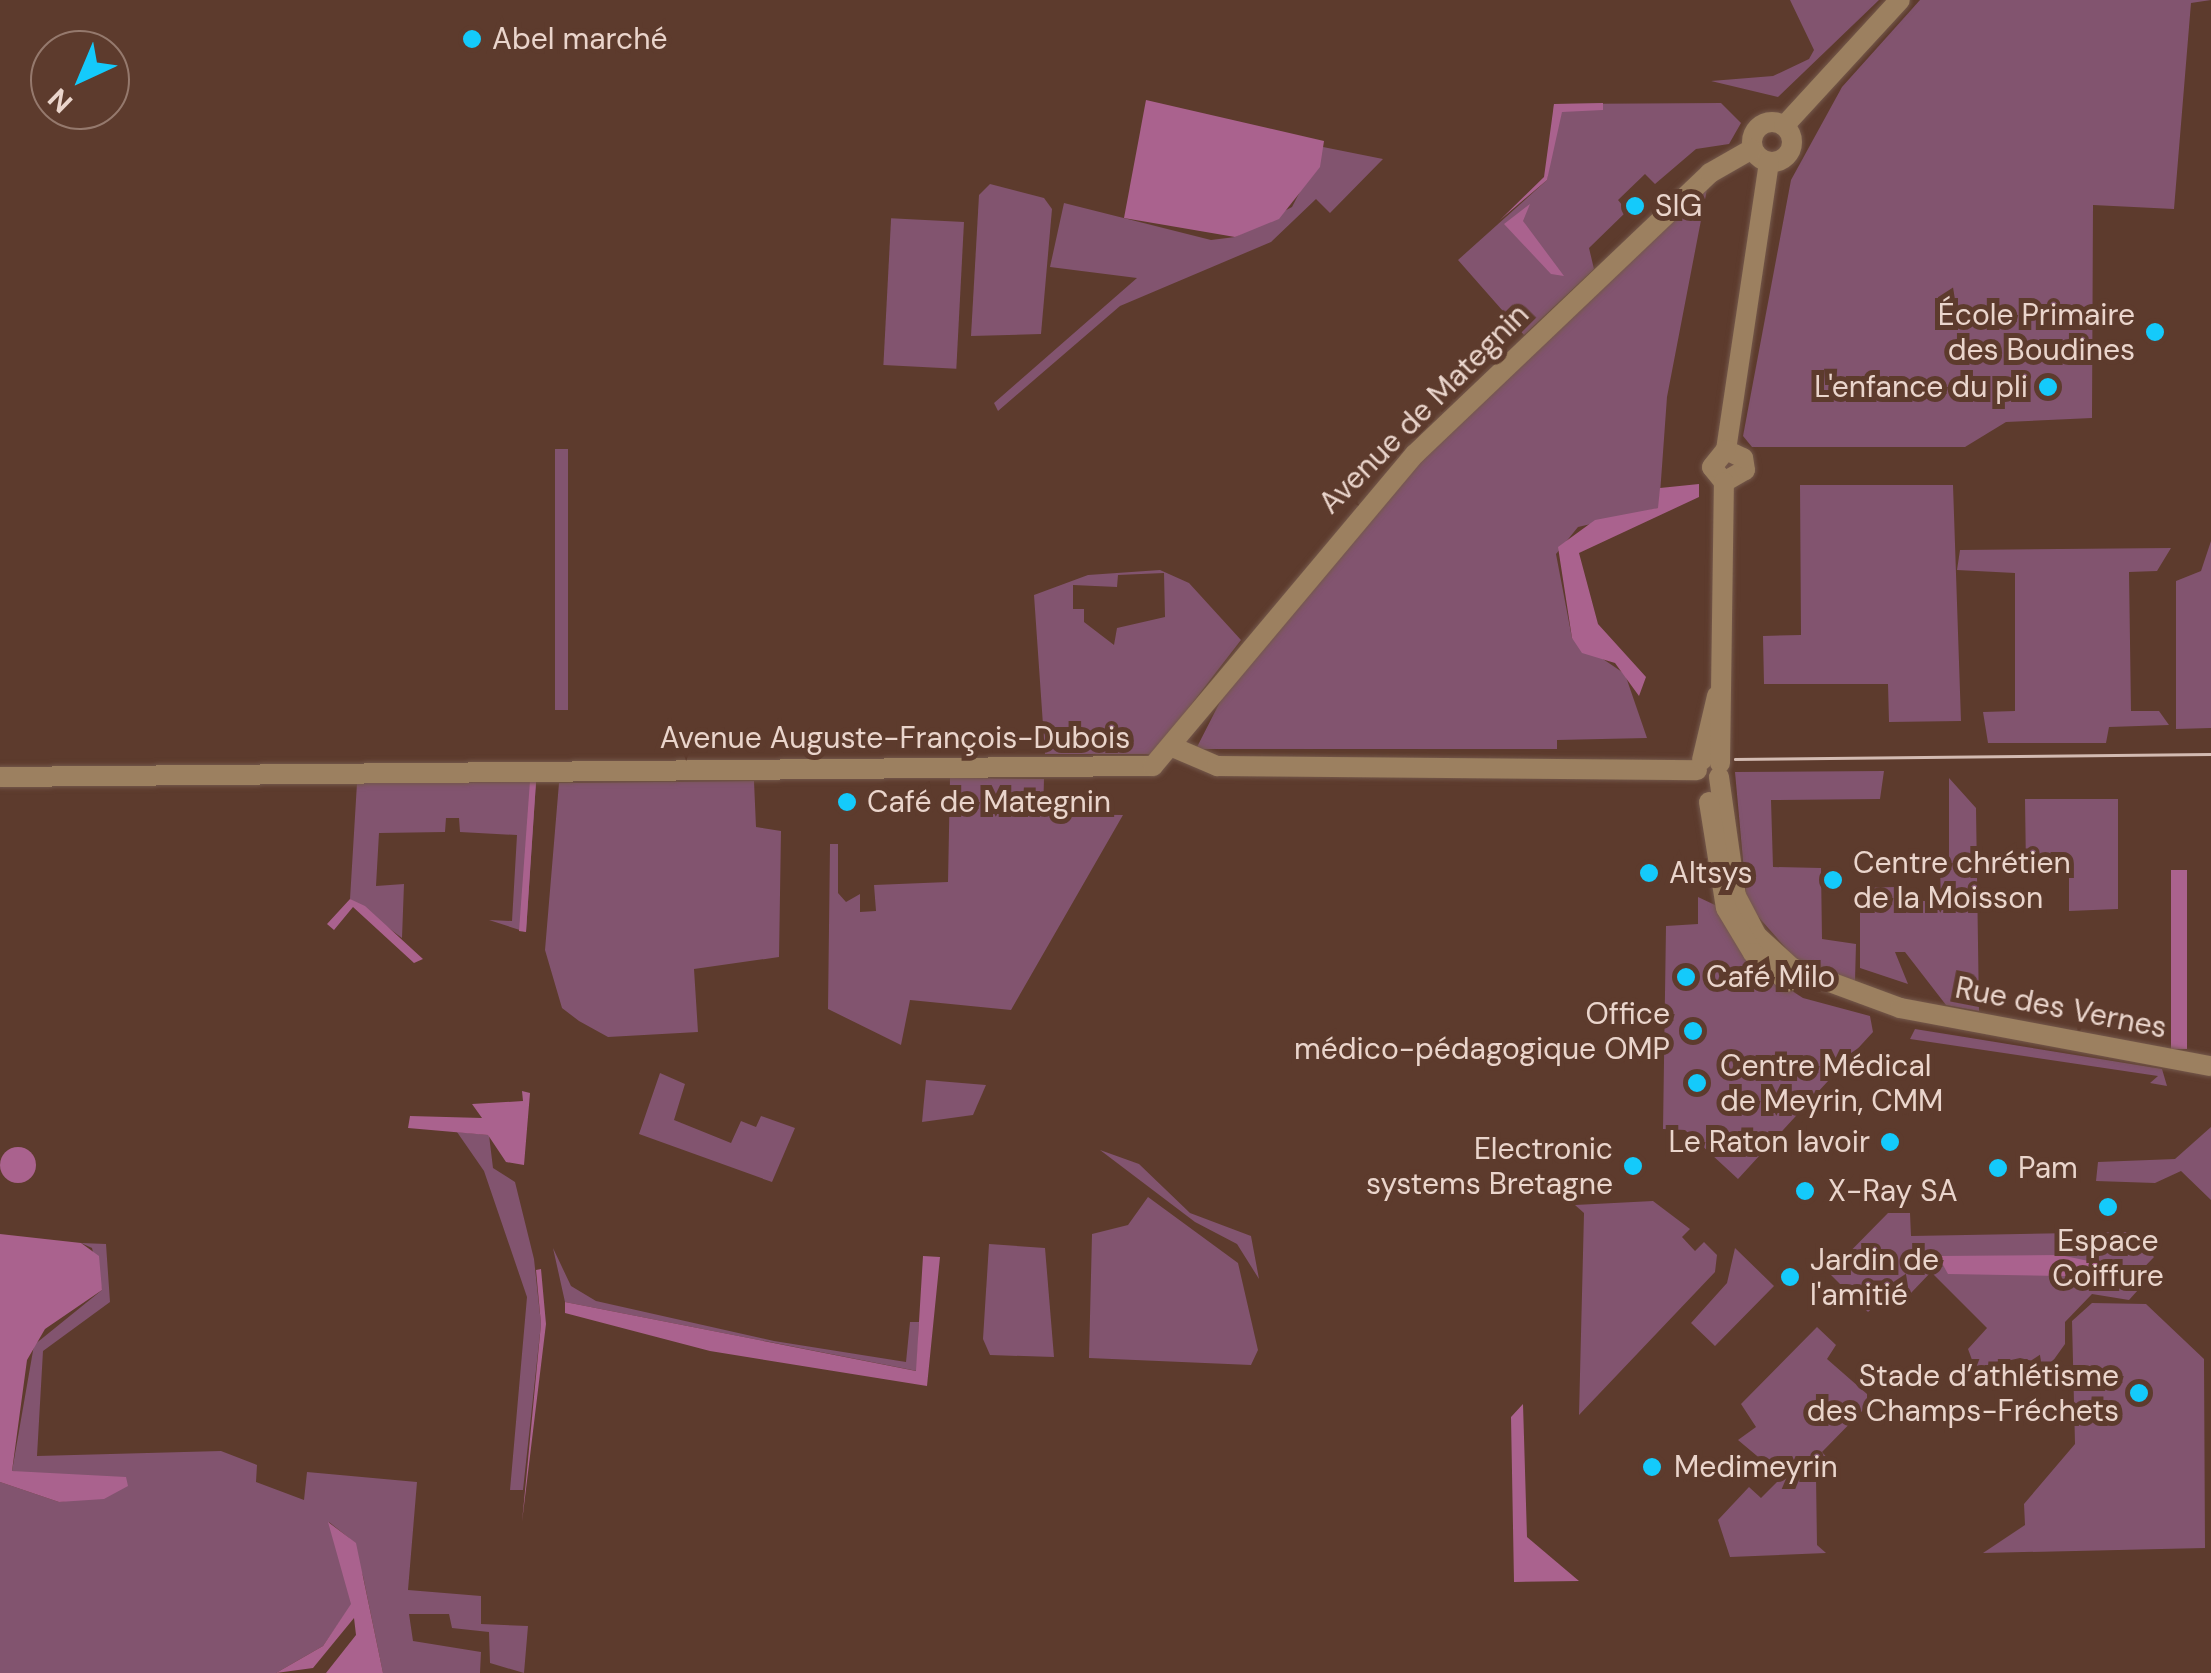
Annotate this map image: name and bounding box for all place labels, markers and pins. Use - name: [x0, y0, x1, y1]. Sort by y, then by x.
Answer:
- place label: Abel marché: [492, 21, 667, 57]
- marker: Abel marché: [461, 28, 483, 50]
- place label: SIG: [1655, 188, 1702, 224]
- marker: SIG: [1624, 195, 1646, 217]
- place label: École Primaire des Boudines: [1938, 297, 2135, 368]
- marker: École Primaire des Boudines: [2144, 321, 2166, 343]
- place label: L'enfance du pli: [1814, 369, 2028, 405]
- marker: L'enfance du pli: [2037, 376, 2059, 398]
- place label: Café de Mategnin: [867, 784, 1111, 820]
- marker: Café de Mategnin: [836, 791, 858, 813]
- place label: Centre chrétien de la Moisson: [1853, 845, 2071, 916]
- place label: Altsys: [1669, 855, 1753, 891]
- marker: Altsys: [1638, 862, 1660, 884]
- marker: Centre chrétien de la Moisson: [1822, 869, 1844, 891]
- place label: Café Milo: [1706, 959, 1835, 995]
- marker: Café Milo: [1675, 966, 1697, 988]
- place label: Office médico-pédagogique OMP: [1294, 996, 1670, 1066]
- marker: Office médico-pédagogique OMP: [1680, 1018, 1706, 1044]
- place label: Centre Médical de Meyrin, CMM: [1720, 1048, 1943, 1118]
- marker: Centre Médical de Meyrin, CMM: [1684, 1070, 1710, 1096]
- place label: Le Raton lavoir: [1669, 1124, 1870, 1160]
- place label: Electronic systems Bretagne: [1366, 1131, 1613, 1202]
- marker: Le Raton lavoir: [1879, 1131, 1901, 1153]
- place label: Pam: [2018, 1150, 2078, 1186]
- marker: Electronic systems Bretagne: [1622, 1155, 1644, 1177]
- marker: Pam: [1987, 1157, 2009, 1179]
- place label: X-Ray SA: [1828, 1173, 1958, 1209]
- marker: X-Ray SA: [1792, 1178, 1818, 1204]
- marker: Espace Coiffure: [2097, 1196, 2119, 1218]
- place label: Espace Coiffure: [2052, 1223, 2164, 1294]
- place label: Jardin de l'amitié: [1810, 1242, 1939, 1312]
- marker: Jardin de l'amitié: [1779, 1266, 1801, 1288]
- place label: Stade d’athlétisme des Champs-Fréchets: [1807, 1358, 2119, 1428]
- marker: Stade d’athlétisme des Champs-Fréchets: [2128, 1382, 2150, 1404]
- place label: Medimeyrin: [1674, 1449, 1838, 1485]
- marker: Medimeyrin: [1639, 1454, 1665, 1480]

